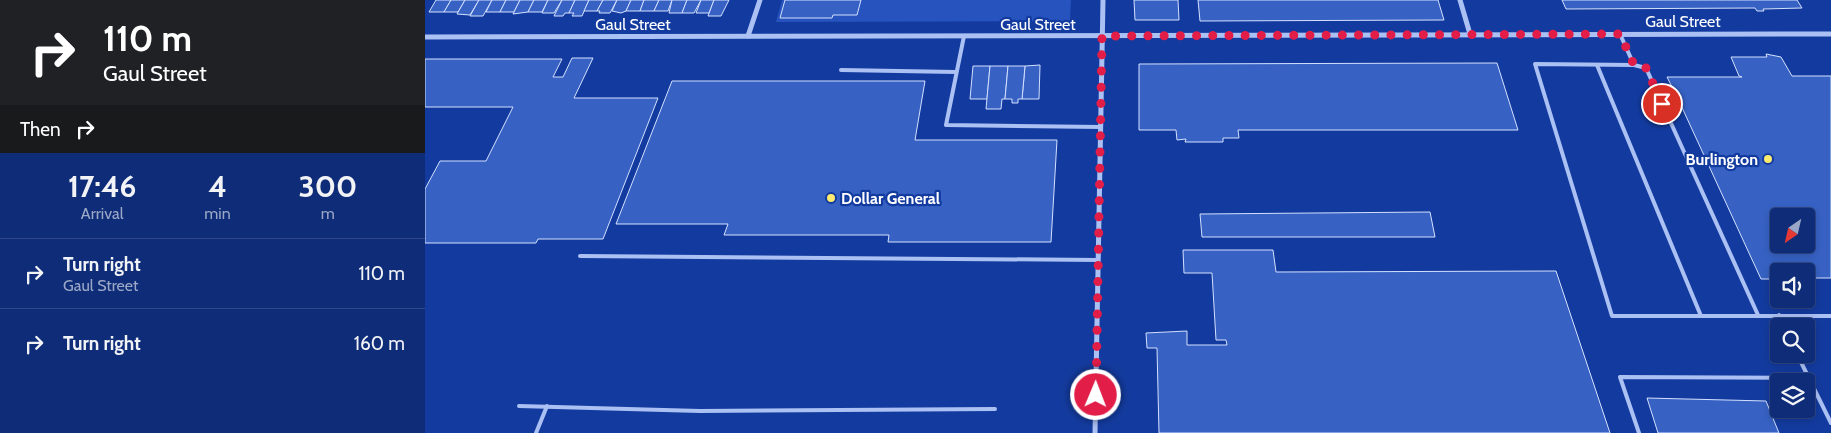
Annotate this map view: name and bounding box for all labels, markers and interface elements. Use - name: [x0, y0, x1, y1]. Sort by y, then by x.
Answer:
- street label: Gaul Street: [1645, 12, 1721, 31]
- street label: Gaul Street: [595, 15, 671, 34]
- street label: Gaul Street: [1000, 15, 1076, 34]
- text: 110 m: [103, 17, 192, 60]
- icon: right: [20, 20, 85, 85]
- text: Gaul Street: [103, 60, 207, 87]
- pin: [1641, 83, 1683, 125]
- icon: arrive: [1648, 90, 1676, 118]
- icon: right: [71, 115, 99, 143]
- text: Then: [20, 118, 61, 141]
- place label: Burlington: [1686, 150, 1758, 169]
- marker: Burlington: [1762, 153, 1774, 165]
- text: 17:46: [68, 168, 136, 205]
- text: 4: [208, 168, 227, 205]
- text: 300: [299, 168, 357, 205]
- place label: Dollar General: [841, 189, 940, 208]
- marker: Dollar General: [825, 192, 837, 204]
- text: Arrival: [81, 204, 123, 223]
- text: min: [204, 204, 231, 223]
- text: m: [321, 204, 335, 223]
- north arrow: [1770, 208, 1815, 252]
- map controls: [1770, 208, 1815, 418]
- text: Turn right: [63, 253, 141, 276]
- icon: right: [20, 260, 48, 288]
- text: 110 m: [358, 262, 405, 285]
- button: sound: [1770, 263, 1815, 308]
- text: Gaul Street: [63, 276, 138, 295]
- button: search: [1770, 318, 1815, 363]
- icon: right: [20, 330, 48, 358]
- text: Turn right: [63, 332, 141, 355]
- text: 160 m: [354, 332, 405, 355]
- position arrow: [1069, 368, 1121, 420]
- button: layers: [1770, 373, 1815, 418]

